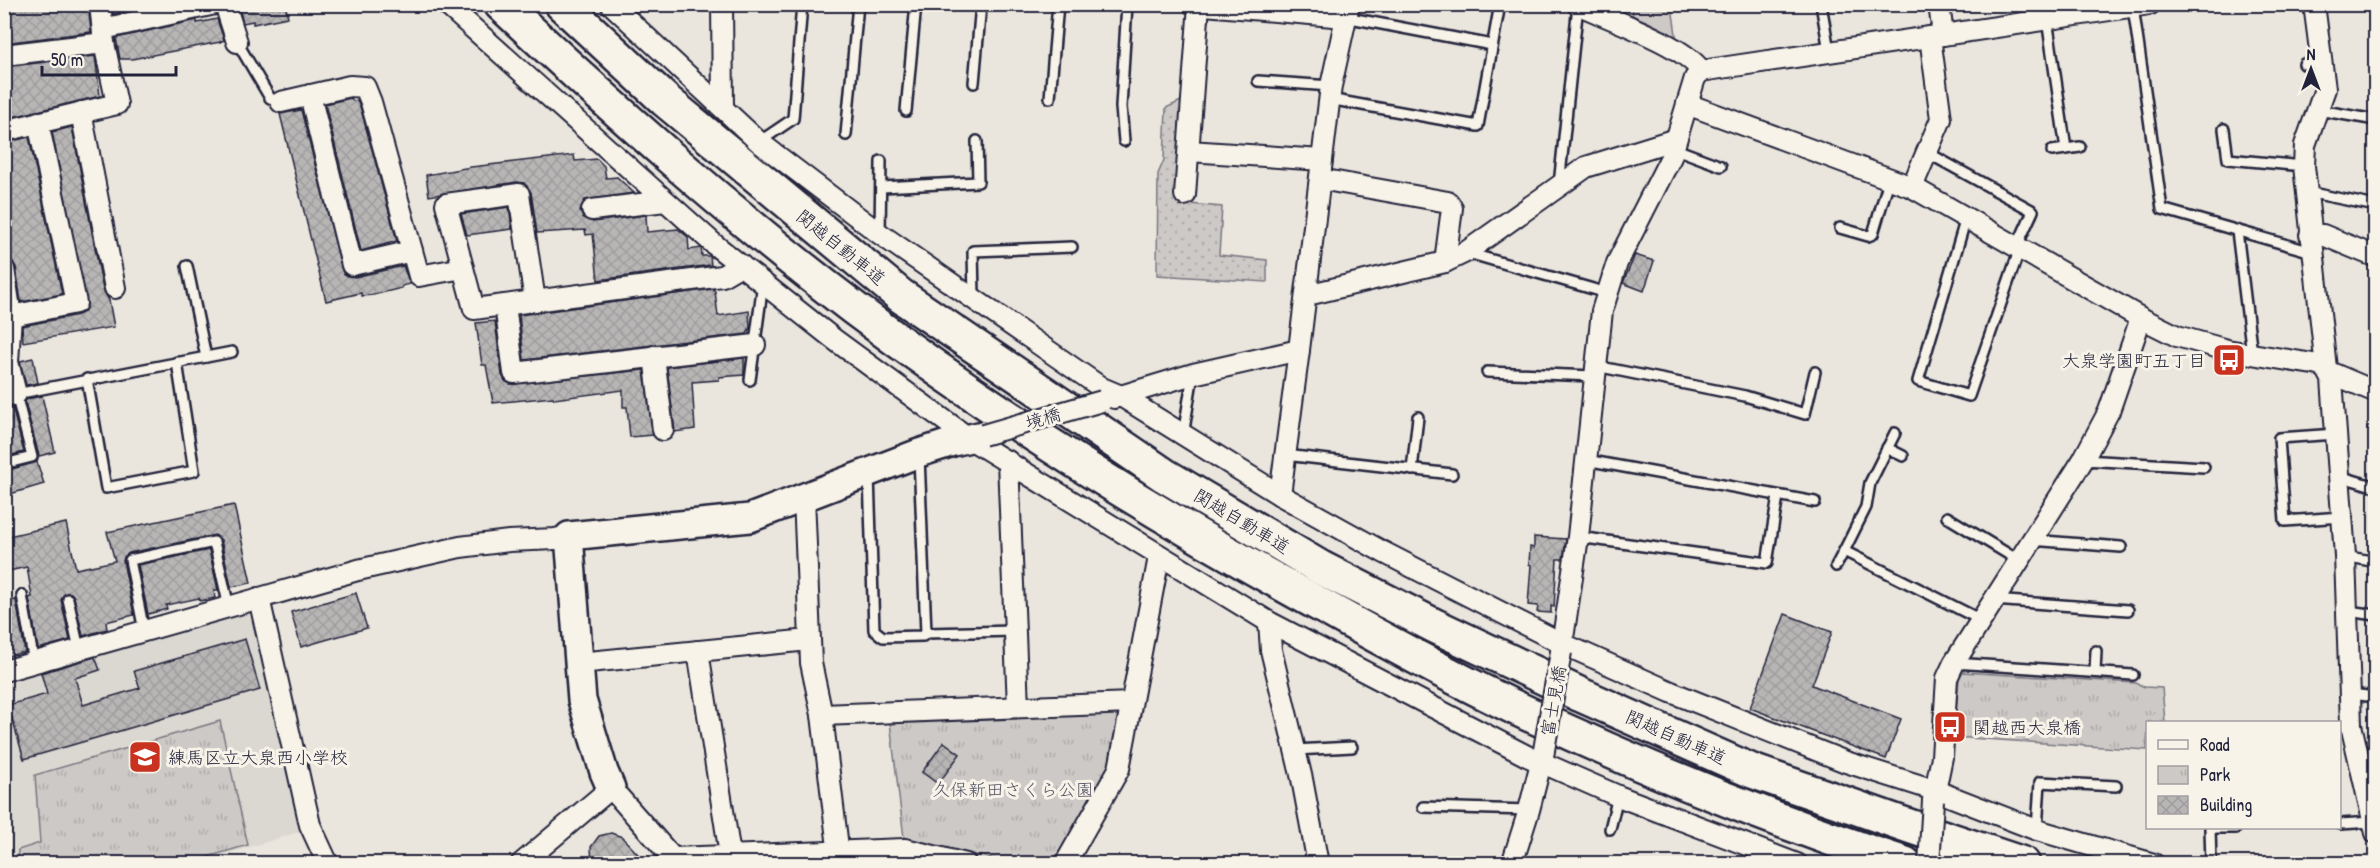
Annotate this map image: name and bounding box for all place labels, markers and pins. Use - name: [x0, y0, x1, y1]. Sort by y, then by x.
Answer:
- bus stop icon: 大泉学園町五丁目: [2211, 342, 2247, 378]
- place label: 大泉学園町五丁目: [2062, 348, 2206, 373]
- bus stop icon: 関越西大泉橋: [1932, 709, 1968, 745]
- place label: 関越西大泉橋: [1973, 715, 2081, 740]
- school or university icon: 練馬区立大泉西小学校: [127, 739, 163, 775]
- place label: 練馬区立大泉西小学校: [168, 745, 348, 770]

